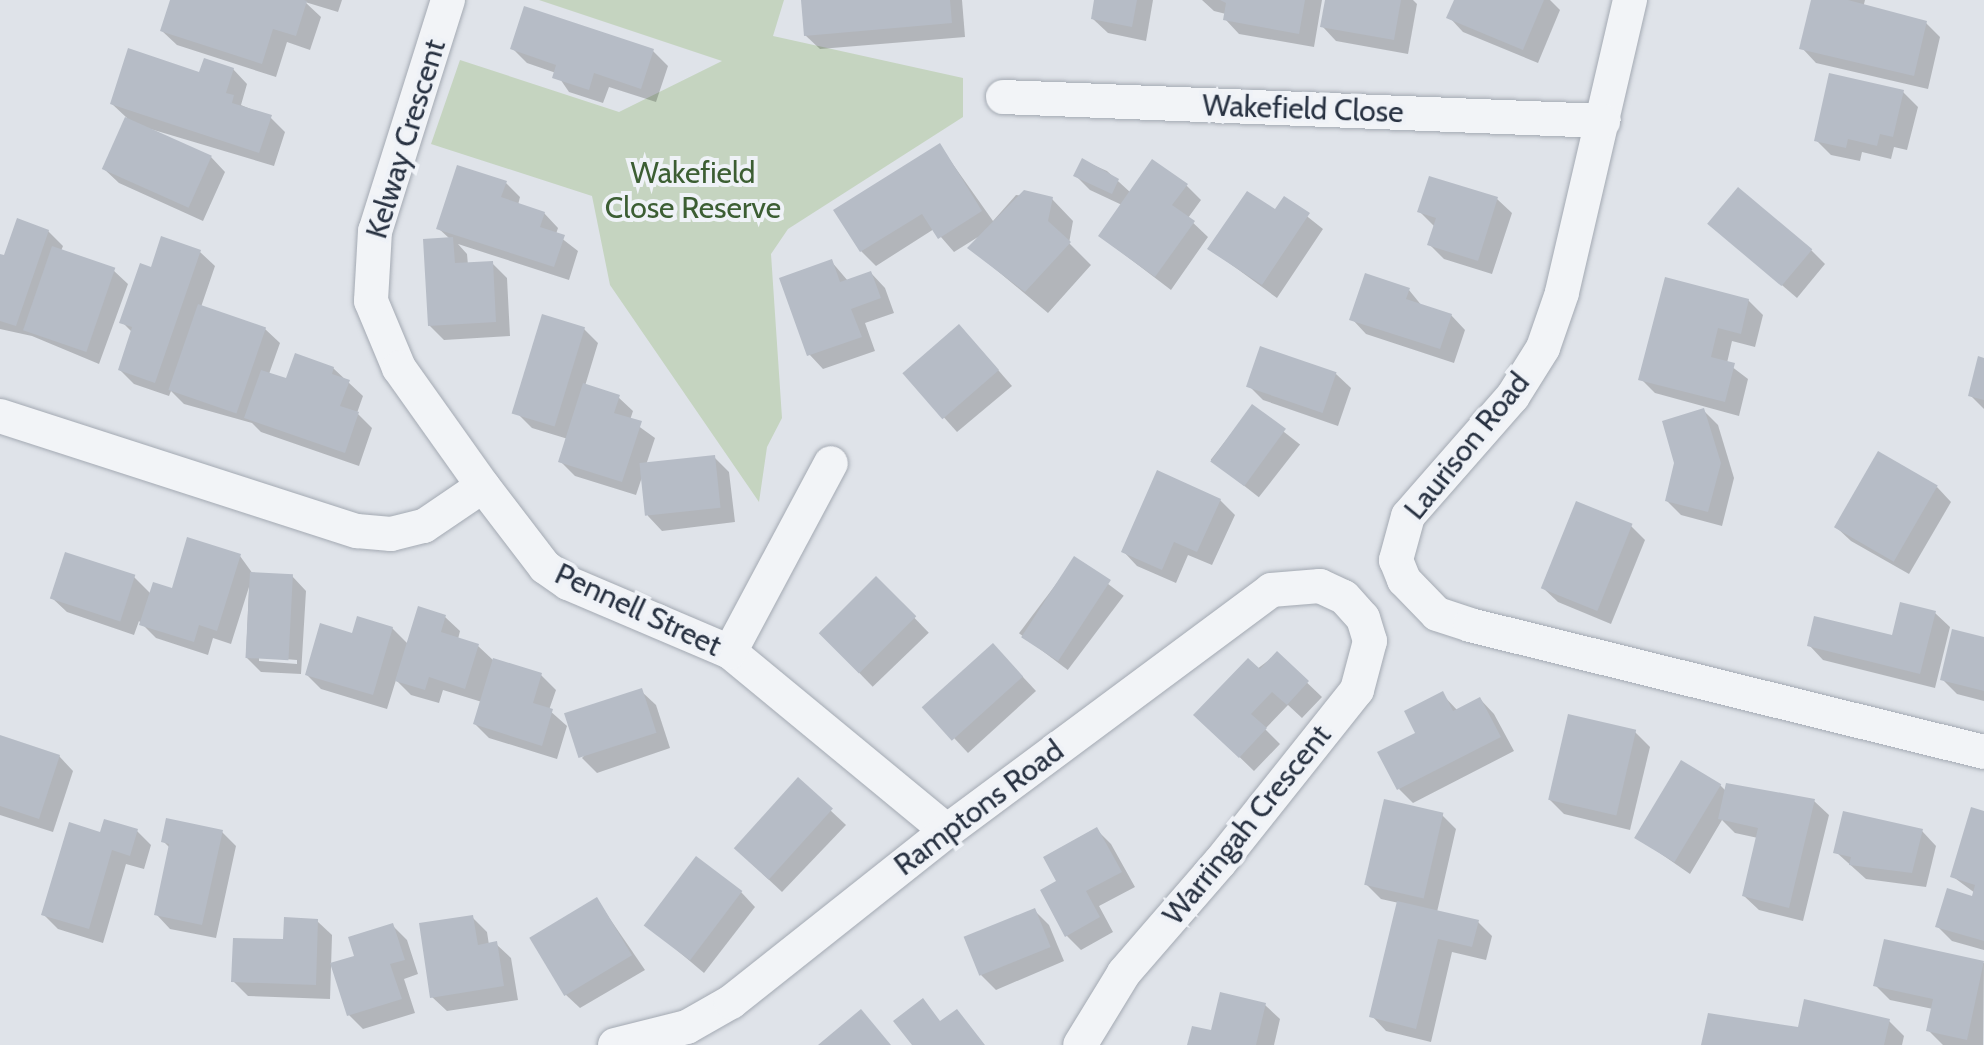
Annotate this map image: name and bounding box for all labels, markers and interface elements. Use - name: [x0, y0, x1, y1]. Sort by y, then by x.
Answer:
- street label: Kelway Crescent: [359, 35, 453, 243]
- street label: Wakefield Close: [1202, 87, 1404, 131]
- park label: Wakefield Close Reserve: [605, 155, 781, 226]
- street label: Laurison Road: [1397, 365, 1537, 527]
- street label: Pennell Street: [549, 556, 727, 664]
- street label: Warringah Crescent: [1155, 718, 1339, 932]
- street label: Ramptons Road: [887, 733, 1071, 883]

